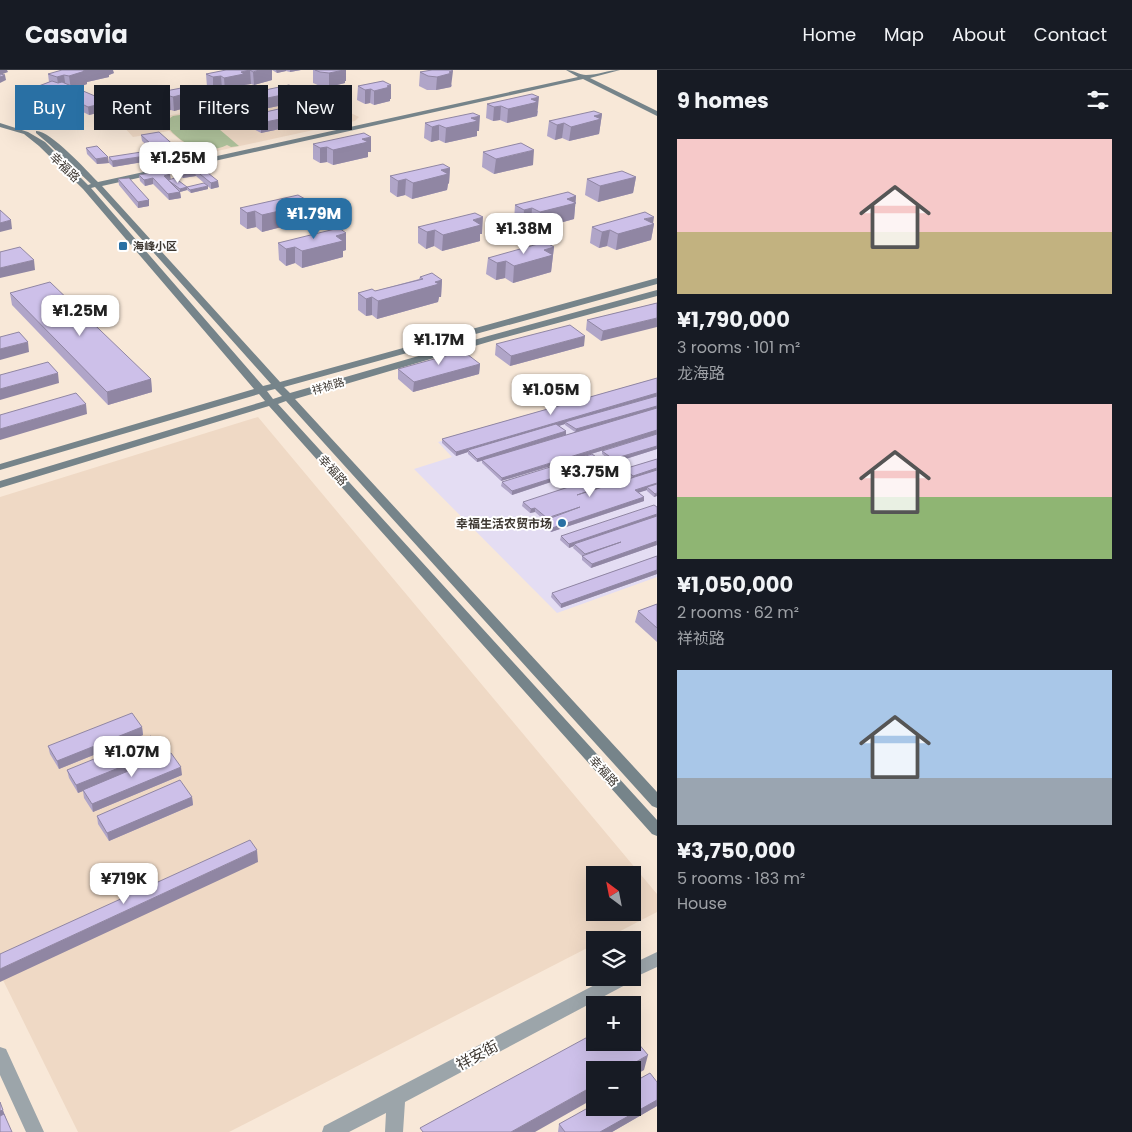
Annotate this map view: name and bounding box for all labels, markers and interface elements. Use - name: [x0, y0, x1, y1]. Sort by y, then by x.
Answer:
- text: Casavia: [25, 18, 128, 51]
- text: Home: [802, 22, 856, 47]
- text: Map: [884, 22, 924, 47]
- text: About: [952, 22, 1006, 47]
- text: Contact: [1034, 22, 1107, 47]
- chip: Buy: [15, 85, 84, 130]
- chip: Rent: [94, 85, 170, 130]
- chip: Filters: [180, 85, 268, 130]
- chip: New: [278, 85, 352, 130]
- text: 9 homes: [677, 86, 769, 115]
- icon: filters: [1084, 86, 1112, 114]
- pin: ¥1.25M: [137, 142, 219, 184]
- text: ¥1.25M: [150, 146, 206, 169]
- street label: 幸福路: [46, 148, 84, 186]
- icon: home: [850, 172, 940, 262]
- pin: ¥1.79M: [273, 198, 355, 240]
- text: ¥1.79M: [287, 202, 341, 225]
- pin: ¥1.38M: [483, 212, 565, 255]
- text: ¥1.38M: [496, 217, 552, 240]
- place label: 海峰小区: [133, 238, 177, 254]
- marker: 海峰小区: [117, 240, 129, 252]
- pin: ¥1.25M: [39, 294, 121, 337]
- text: ¥1.25M: [52, 299, 108, 322]
- text: ¥1,790,000: [677, 305, 790, 334]
- pin: ¥1.17M: [398, 324, 480, 366]
- text: ¥1.17M: [414, 328, 464, 351]
- text: 3 rooms · 101 m²: [677, 336, 800, 359]
- text: 龙海路: [677, 362, 725, 385]
- street label: 祥祯路: [310, 374, 346, 398]
- pin: ¥1.05M: [510, 374, 592, 416]
- text: ¥1.05M: [523, 378, 579, 401]
- icon: home: [850, 437, 940, 527]
- street label: 幸福路: [315, 451, 351, 489]
- pin: ¥3.75M: [549, 456, 631, 498]
- text: ¥3.75M: [561, 460, 619, 483]
- place label: 幸福生活农贸市场: [456, 515, 552, 532]
- marker: 幸福生活农贸市场: [556, 517, 568, 529]
- text: ¥1,050,000: [677, 570, 793, 599]
- text: 2 rooms · 62 m²: [677, 601, 799, 624]
- text: 祥祯路: [677, 627, 725, 650]
- icon: home: [850, 702, 940, 792]
- pin: ¥1.07M: [91, 736, 173, 778]
- text: ¥1.07M: [105, 740, 159, 763]
- street label: 幸福路: [586, 752, 622, 790]
- text: ¥3,750,000: [677, 836, 796, 865]
- pin: ¥719K: [89, 862, 159, 905]
- north arrow: [586, 866, 641, 921]
- map controls: [586, 866, 641, 1116]
- text: ¥719K: [101, 867, 147, 890]
- text: 5 rooms · 183 m²: [677, 867, 805, 890]
- text: House: [677, 892, 727, 915]
- button: layers: [586, 931, 641, 986]
- button: +: [586, 996, 641, 1051]
- street label: 祥安街: [452, 1035, 502, 1075]
- button: −: [586, 1061, 641, 1116]

